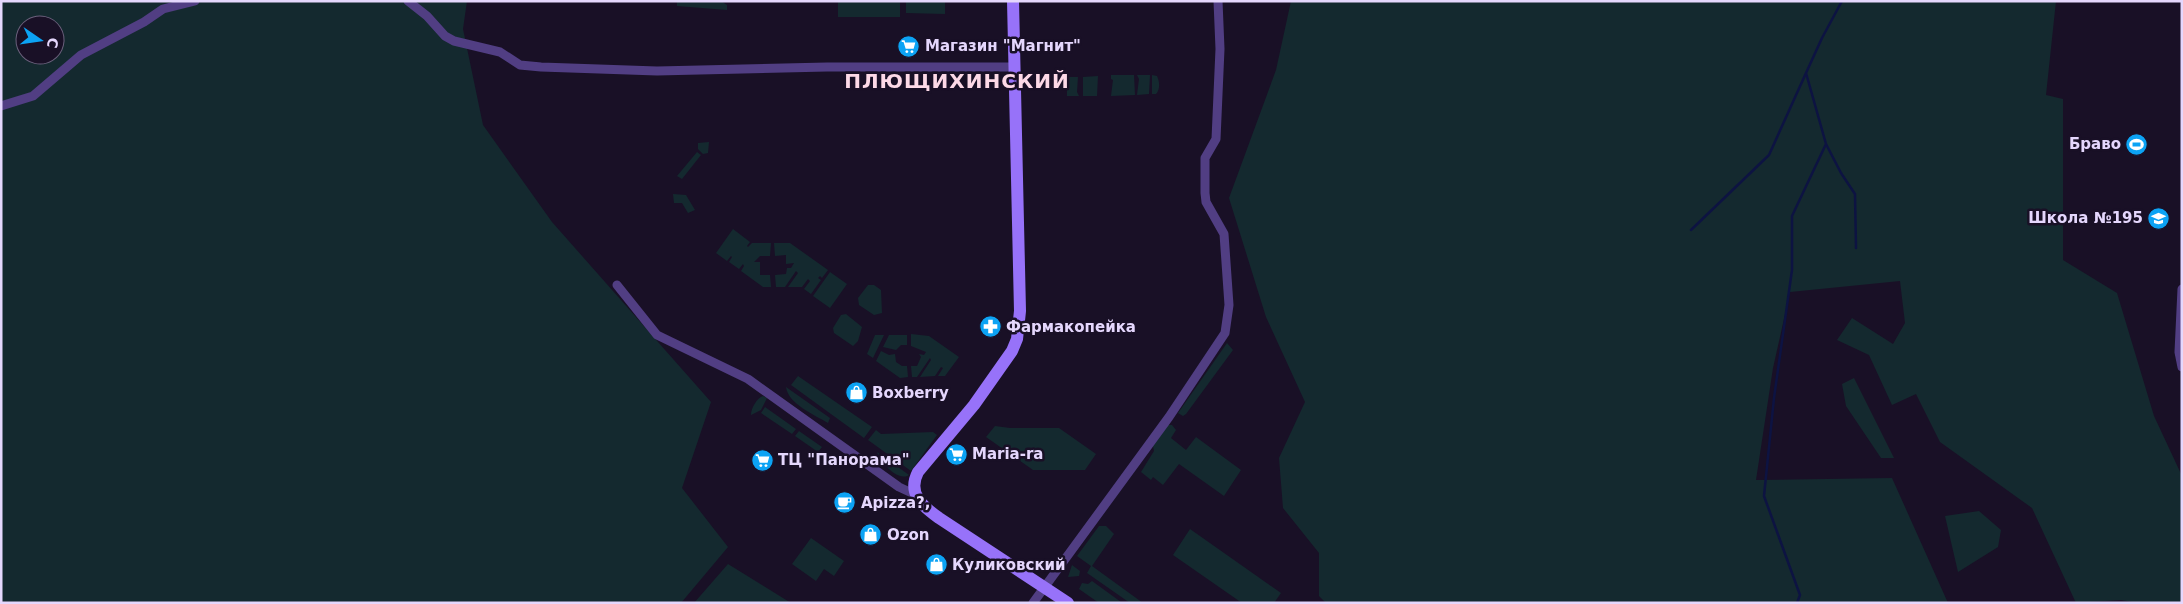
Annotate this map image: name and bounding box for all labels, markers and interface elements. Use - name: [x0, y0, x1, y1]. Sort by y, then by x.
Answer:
- north arrow: [15, 15, 65, 65]
- supermarket icon: Магазин "Магнит": [897, 34, 921, 58]
- text: С: [44, 36, 62, 50]
- place label: Магазин "Магнит": [925, 37, 1081, 55]
- district label: ПЛЮЩИХИНСКИЙ: [844, 69, 1070, 93]
- sports icon: Браво: [2125, 132, 2149, 156]
- place label: Браво: [2069, 135, 2121, 153]
- school or university icon: Школа №195: [2147, 206, 2171, 230]
- place label: Школа №195: [2028, 209, 2143, 227]
- pharmacy icon: Фармакопейка: [978, 315, 1002, 339]
- place label: Фармакопейка: [1006, 318, 1136, 336]
- shop icon: Boxberry: [844, 381, 868, 405]
- place label: Boxberry: [872, 384, 949, 402]
- supermarket icon: Maria-ra: [944, 442, 968, 466]
- place label: Maria-ra: [972, 445, 1043, 463]
- supermarket icon: ТЦ "Панорама": [750, 448, 774, 472]
- place label: ТЦ "Панорама": [778, 451, 910, 469]
- cafe icon: Apizza?,: [833, 491, 857, 515]
- place label: Apizza?,: [861, 494, 930, 512]
- shop icon: Ozon: [859, 523, 883, 547]
- place label: Ozon: [887, 526, 929, 544]
- shop icon: Куликовский: [924, 553, 948, 577]
- place label: Куликовский: [952, 556, 1066, 574]

